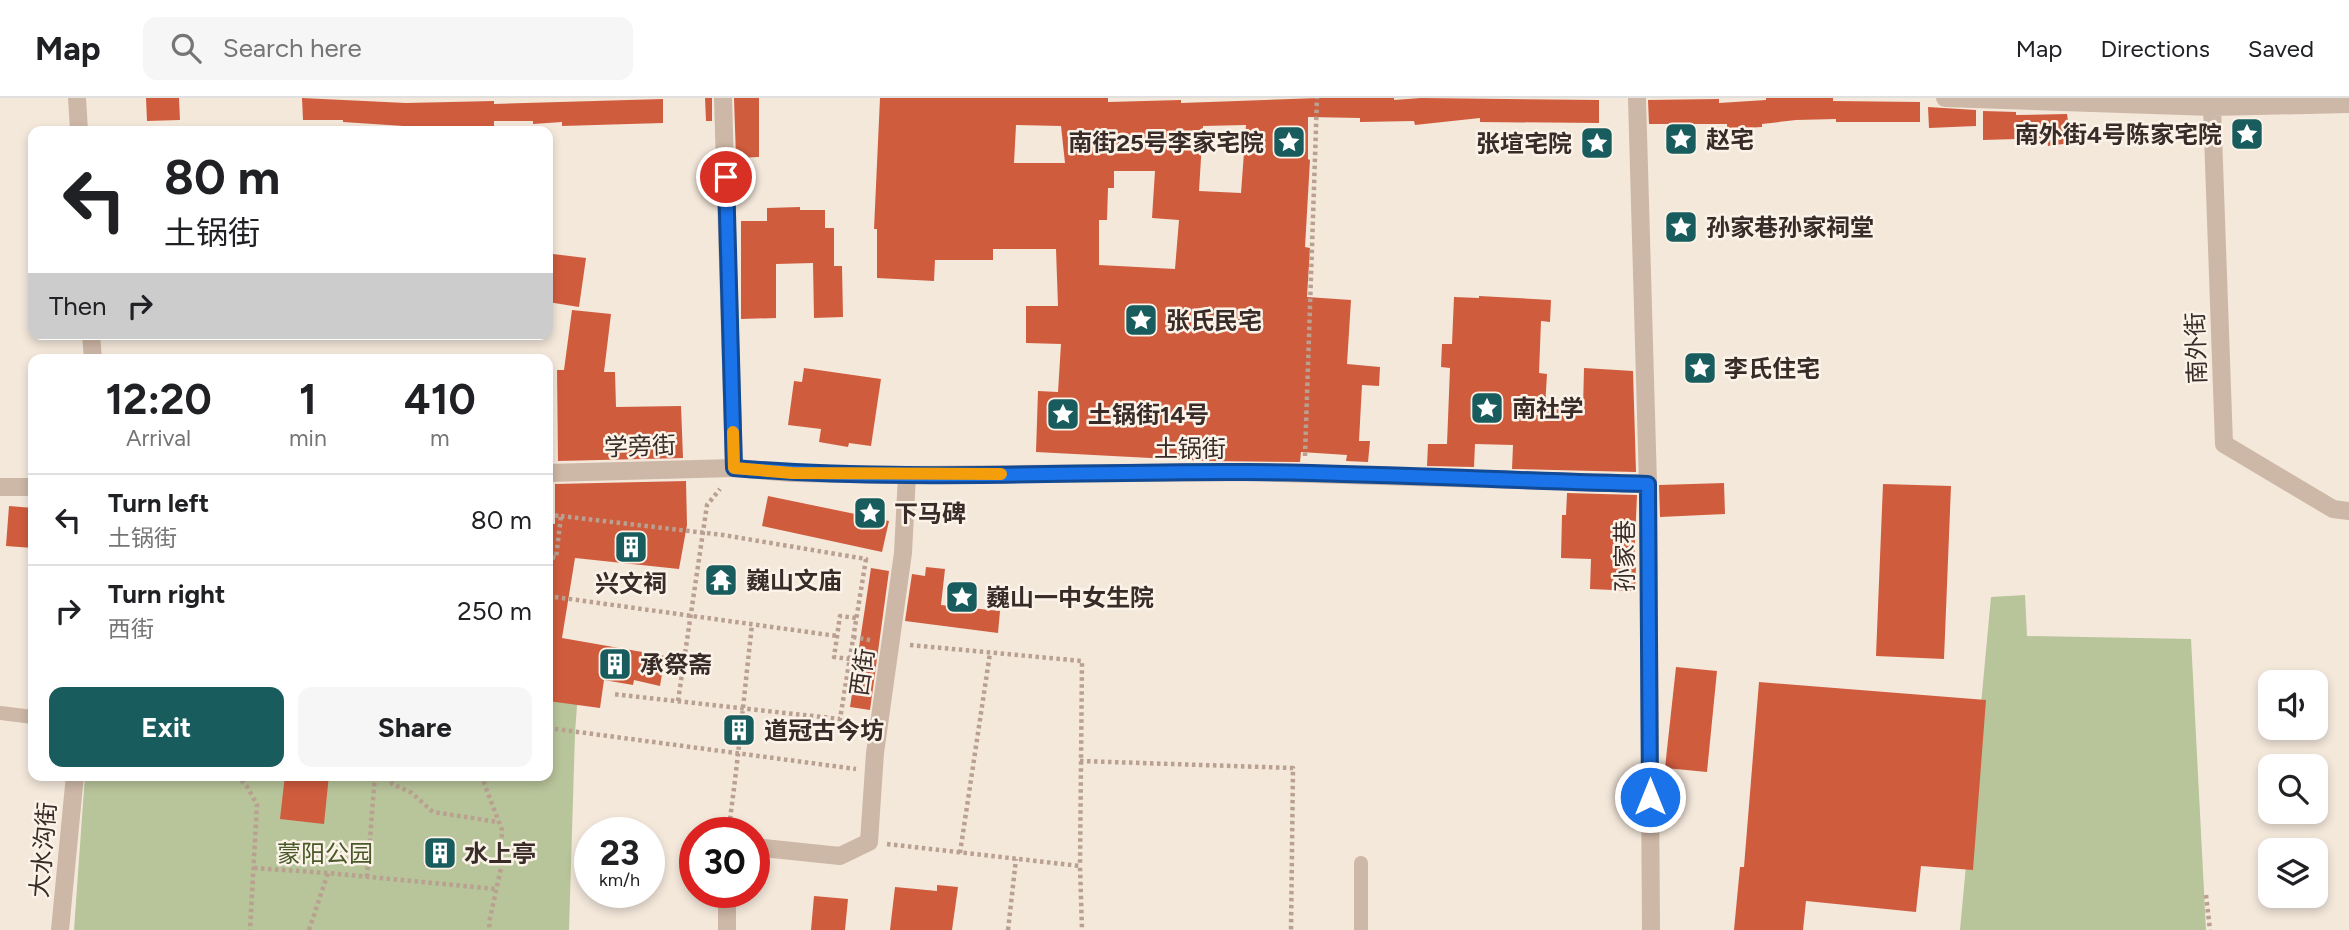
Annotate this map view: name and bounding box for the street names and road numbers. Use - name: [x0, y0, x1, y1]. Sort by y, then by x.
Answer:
- street label: 南外街: [2180, 312, 2212, 384]
- street label: 学旁街: [604, 430, 676, 462]
- street label: 土锅街: [1154, 434, 1226, 463]
- street label: 孙家巷: [1610, 520, 1639, 592]
- street label: 西街: [844, 646, 880, 698]
- street label: 大水沟街: [24, 801, 62, 899]

